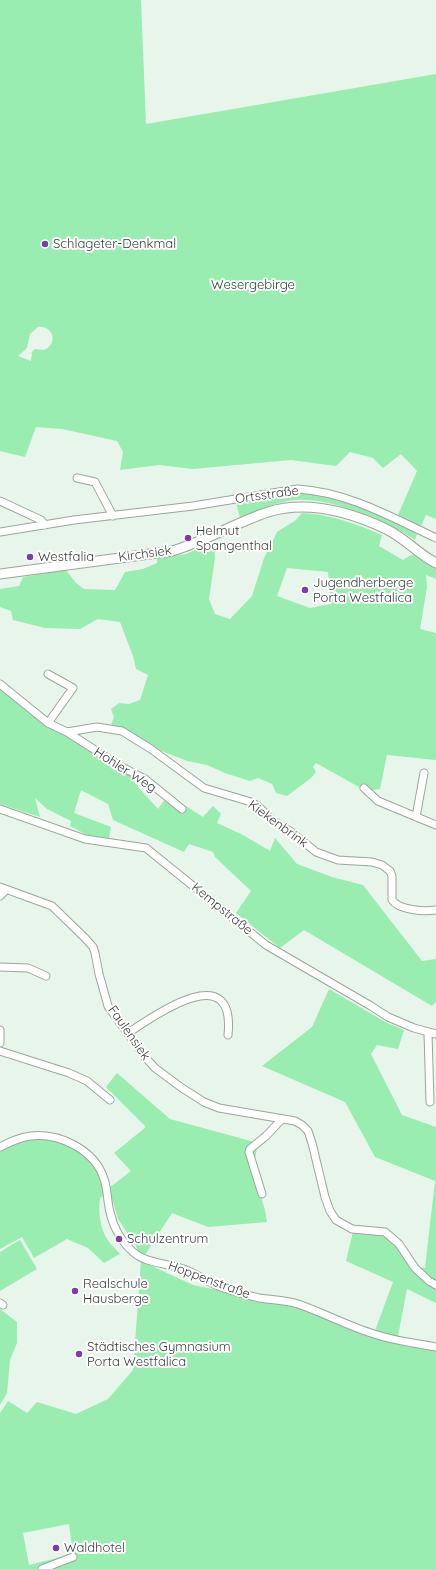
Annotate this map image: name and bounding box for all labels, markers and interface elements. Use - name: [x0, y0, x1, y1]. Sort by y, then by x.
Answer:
- place label: Schlageter-Denkmal: [53, 236, 176, 252]
- marker: Schlageter-Denkmal: [40, 239, 50, 249]
- park label: Wesergebirge: [211, 277, 295, 293]
- street label: Ortsstraße: [234, 483, 300, 507]
- place label: Helmut Spangenthal: [196, 523, 272, 554]
- marker: Helmut Spangenthal: [183, 533, 193, 543]
- street label: Kirchsiek: [117, 543, 173, 565]
- place label: Westfalia: [38, 549, 94, 565]
- marker: Westfalia: [25, 552, 35, 562]
- place label: Jugendherberge Porta Westfalica: [313, 575, 413, 606]
- marker: Jugendherberge Porta Westfalica: [300, 585, 310, 595]
- street label: Hohler Weg: [91, 744, 159, 796]
- street label: Kiekenbrink: [245, 797, 311, 851]
- street label: Kempstraße: [188, 880, 256, 938]
- street label: Faulensiek: [105, 1003, 153, 1063]
- place label: Schulzentrum: [127, 1231, 208, 1247]
- marker: Schulzentrum: [114, 1234, 124, 1244]
- street label: Hoppenstraße: [166, 1258, 252, 1302]
- place label: Realschule Hausberge: [83, 1276, 149, 1307]
- marker: Realschule Hausberge: [70, 1286, 80, 1296]
- place label: Städtisches Gymnasium Porta Westfalica: [87, 1339, 231, 1370]
- marker: Städtisches Gymnasium Porta Westfalica: [74, 1349, 84, 1359]
- place label: Waldhotel: [64, 1540, 125, 1556]
- marker: Waldhotel: [51, 1543, 61, 1553]

